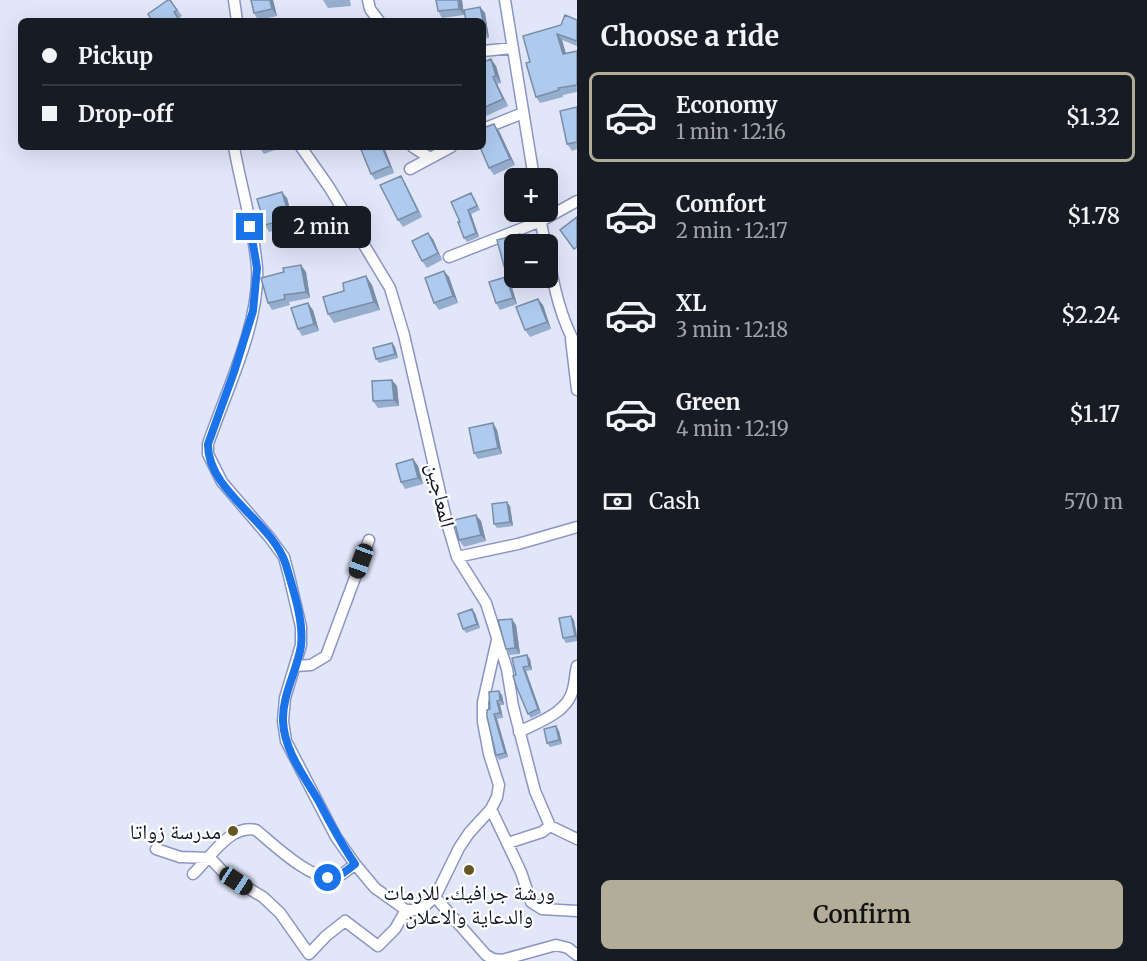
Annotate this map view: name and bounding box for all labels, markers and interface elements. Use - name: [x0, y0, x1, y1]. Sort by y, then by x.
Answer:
- text: Choose a ride: [601, 19, 779, 53]
- text: Pickup: [78, 42, 153, 70]
- icon: car: [604, 90, 658, 144]
- text: Economy: [676, 91, 777, 119]
- text: Drop-off: [78, 100, 173, 128]
- text: $1.32: [1066, 103, 1120, 131]
- text: 1 min · 12:16: [676, 119, 786, 144]
- map controls: [504, 168, 558, 288]
- button: +: [504, 168, 558, 222]
- icon: car: [604, 189, 658, 243]
- text: Comfort: [676, 190, 766, 218]
- text: $1.78: [1067, 202, 1120, 230]
- callout: 2 min: [271, 206, 370, 248]
- route end: [236, 213, 263, 240]
- text: 2 min: [293, 214, 350, 239]
- text: 2 min · 12:17: [676, 218, 788, 243]
- button: −: [504, 234, 558, 288]
- icon: car: [604, 288, 658, 342]
- text: XL: [676, 289, 706, 317]
- text: $2.24: [1061, 301, 1120, 329]
- text: 3 min · 12:18: [676, 317, 788, 342]
- icon: car: [604, 387, 658, 441]
- text: Green: [676, 388, 740, 416]
- text: $1.17: [1069, 400, 1120, 428]
- text: 4 min · 12:19: [676, 416, 789, 441]
- street label: المعاجين: [420, 460, 462, 530]
- icon: cash: [601, 485, 634, 518]
- text: Cash: [649, 487, 700, 515]
- text: 570 m: [1064, 489, 1123, 514]
- car: [346, 541, 376, 581]
- place label: مدرسة زواتا: [130, 818, 221, 845]
- marker: مدرسة زواتا: [226, 824, 240, 838]
- marker: ورشة جرافيك. للارمات والدعاية والاعلان: [462, 863, 476, 877]
- car: [216, 864, 256, 898]
- route start: [314, 864, 341, 891]
- place label: ورشة جرافيك. للارمات والدعاية والاعلان: [383, 879, 555, 930]
- button: Confirm: [601, 880, 1123, 949]

